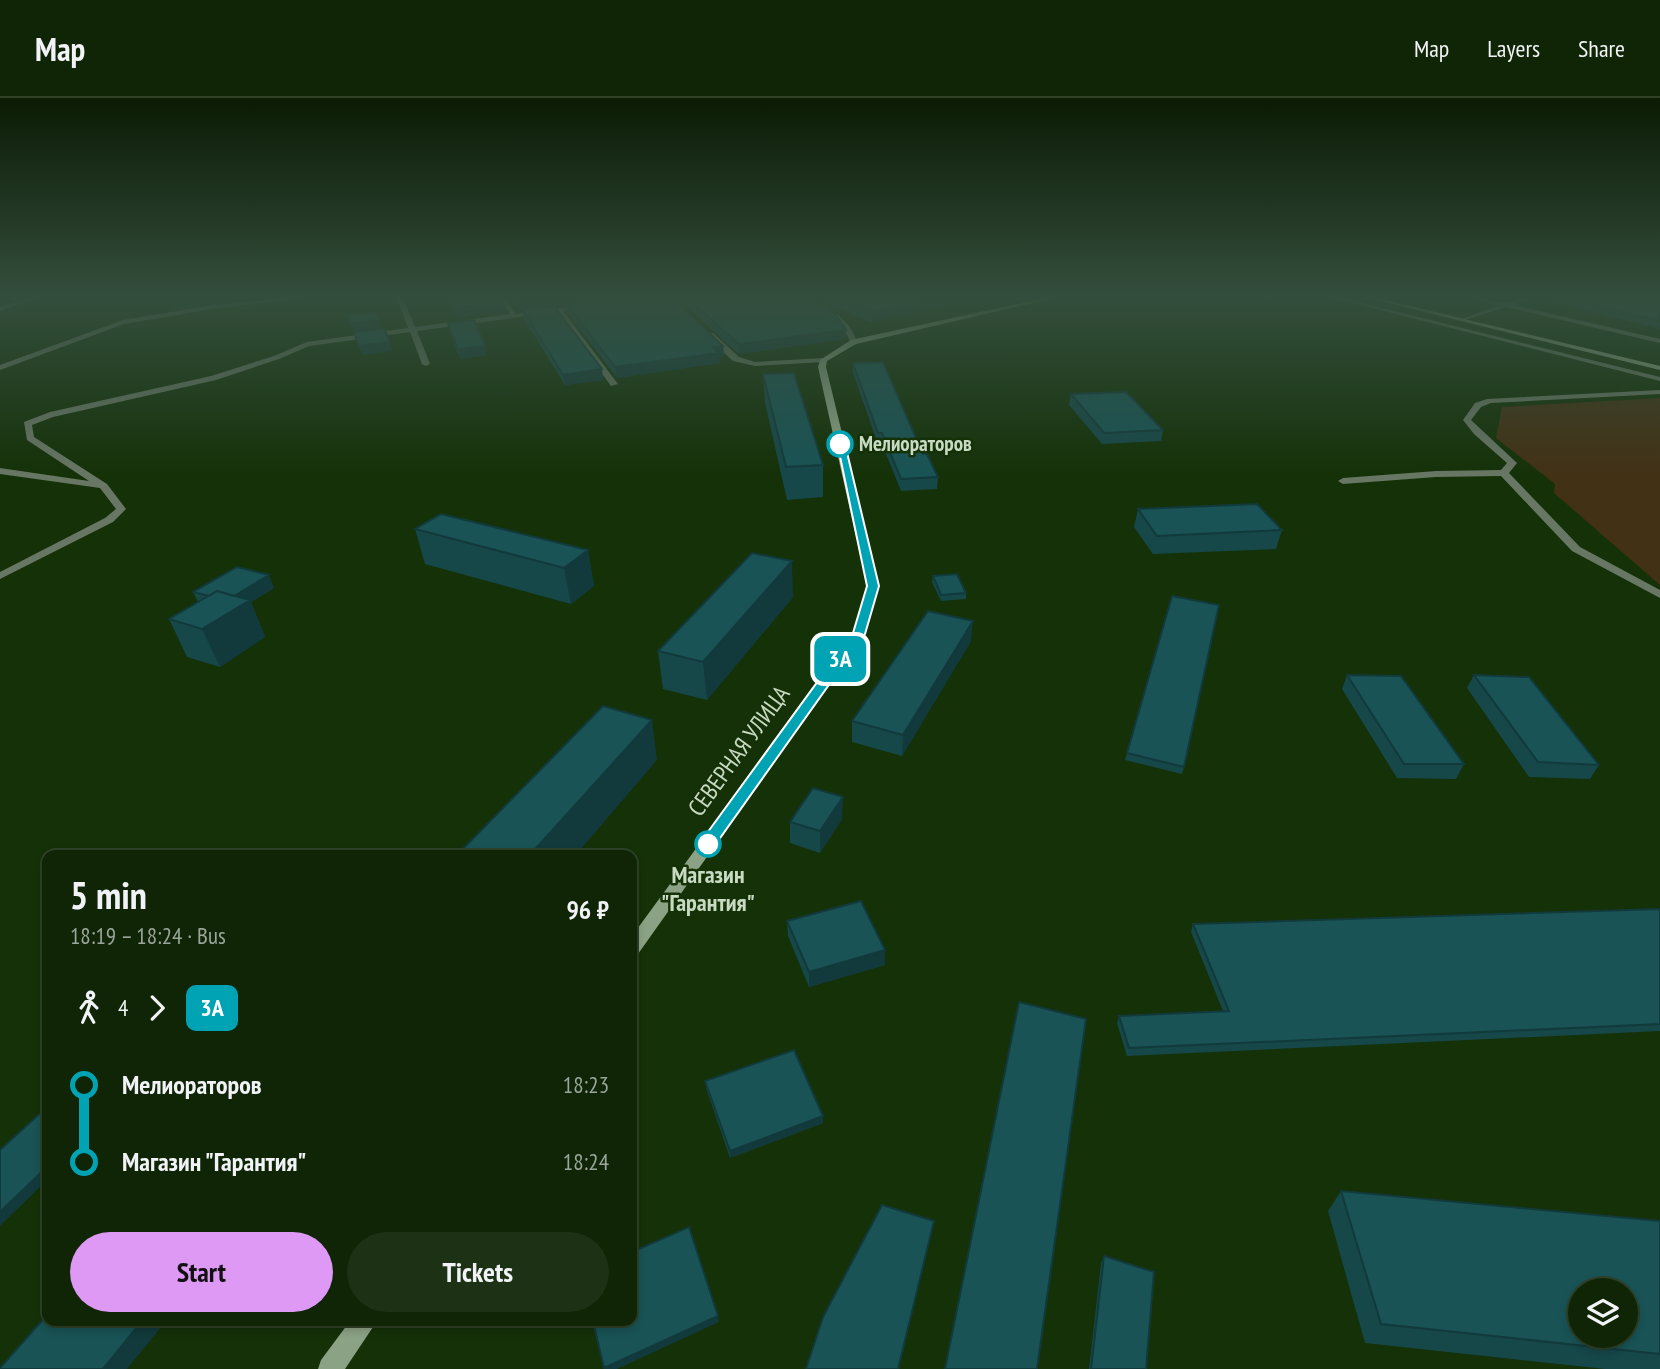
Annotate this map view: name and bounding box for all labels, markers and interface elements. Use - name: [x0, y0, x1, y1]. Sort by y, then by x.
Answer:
- text: Map: [35, 27, 85, 70]
- text: Map: [1414, 33, 1449, 64]
- text: Layers: [1487, 33, 1540, 64]
- text: Share: [1578, 33, 1625, 64]
- place label: Мелиораторов: [859, 430, 972, 457]
- marker: Мелиораторов: [827, 431, 853, 457]
- line badge: 3А: [808, 636, 872, 682]
- text: 3А: [828, 643, 852, 674]
- street label: СЕВЕРНАЯ УЛИЦА: [681, 679, 797, 822]
- marker: Магазин "Гарантия": [695, 831, 721, 857]
- place label: Магазин "Гарантия": [661, 859, 755, 918]
- text: 5 min: [70, 870, 147, 919]
- text: 96 ₽: [566, 893, 609, 926]
- text: 18:19 – 18:24 · Bus: [70, 921, 226, 950]
- icon: walk: [70, 989, 108, 1027]
- icon: forward: [138, 989, 176, 1027]
- text: 3А: [200, 992, 224, 1023]
- text: 4: [118, 993, 128, 1022]
- text: Мелиораторов: [122, 1068, 262, 1101]
- text: 18:23: [563, 1070, 609, 1099]
- text: Магазин "Гарантия": [122, 1145, 307, 1178]
- text: 18:24: [563, 1147, 609, 1176]
- button: Start: [70, 1232, 333, 1312]
- button: Tickets: [347, 1232, 609, 1312]
- map controls: [1568, 1278, 1638, 1348]
- button: layers: [1568, 1278, 1638, 1348]

